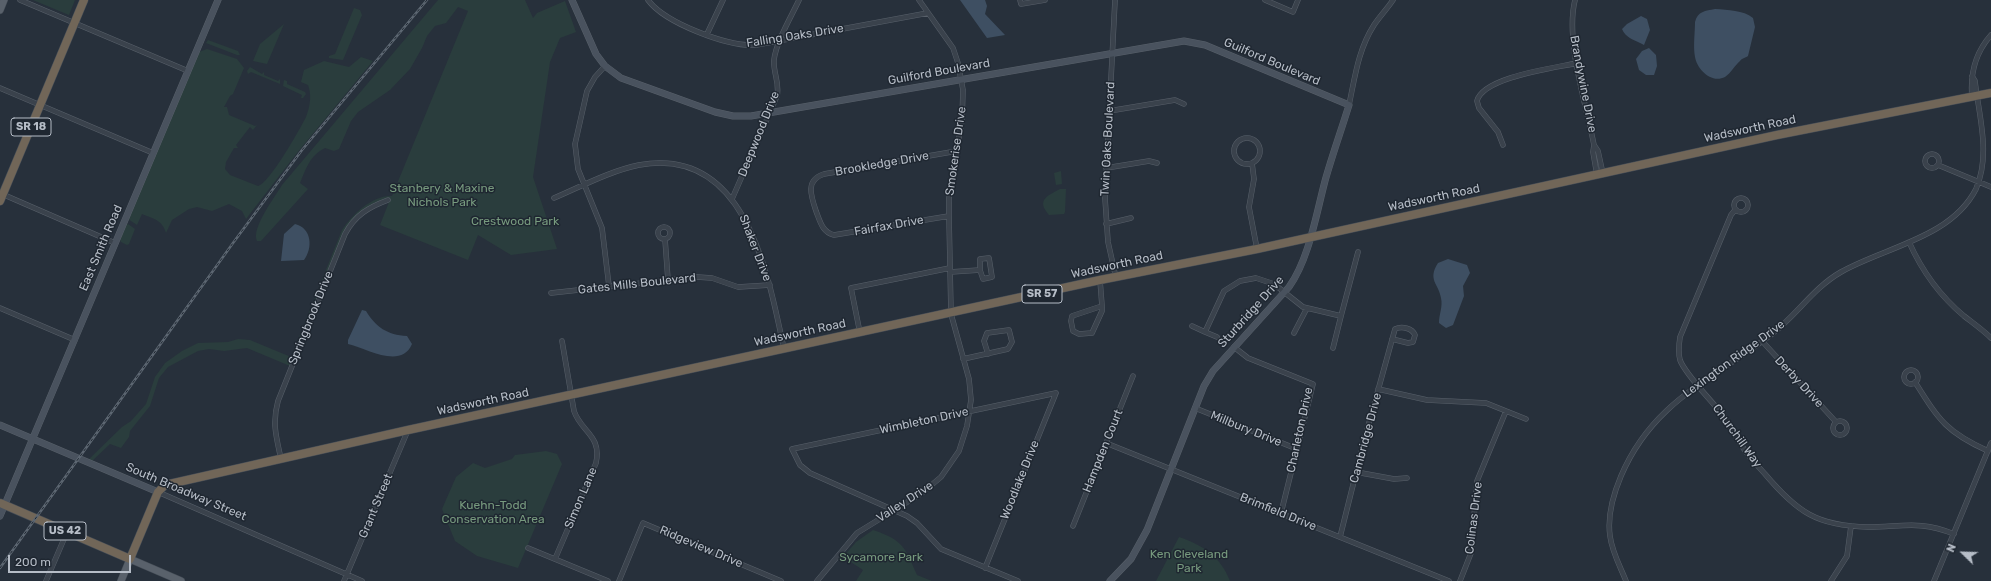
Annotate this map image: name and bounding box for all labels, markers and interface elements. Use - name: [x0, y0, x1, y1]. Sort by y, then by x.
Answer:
- street label: Falling Oaks Drive: [745, 21, 845, 51]
- street label: Brandywine Drive: [1567, 34, 1599, 134]
- street label: Guilford Boulevard: [1222, 35, 1322, 89]
- street label: Guilford Boulevard: [887, 56, 991, 88]
- street label: Twin Oaks Boulevard: [1098, 81, 1118, 197]
- street label: Deepwood Drive: [735, 89, 783, 179]
- street label: Smokerise Drive: [943, 106, 969, 196]
- street label: Wadsworth Road: [1703, 112, 1797, 146]
- road number: SR 18: [11, 118, 51, 136]
- street label: Brookledge Drive: [834, 149, 930, 179]
- street label: Wadsworth Road: [1387, 181, 1481, 215]
- park label: Stanbery & Maxine Nichols Park: [390, 182, 494, 210]
- street label: East Smith Road: [76, 203, 126, 293]
- street label: Shaker Drive: [736, 213, 774, 283]
- street label: Fairfax Drive: [853, 213, 925, 239]
- park label: Crestwood Park: [471, 215, 559, 229]
- street label: Wadsworth Road: [1070, 248, 1164, 282]
- street label: Springbrook Drive: [286, 269, 336, 367]
- street label: Gates Mills Boulevard: [577, 271, 697, 297]
- street label: Sturbridge Drive: [1215, 273, 1287, 351]
- road number: SR 57: [1022, 285, 1062, 303]
- street label: Wadsworth Road: [753, 316, 847, 350]
- street label: Lexington Ridge Drive: [1680, 317, 1788, 401]
- street label: Derby Drive: [1772, 353, 1826, 411]
- street label: Wadsworth Road: [436, 385, 530, 419]
- street label: Charleton Drive: [1284, 386, 1316, 474]
- street label: Cambridge Drive: [1347, 391, 1385, 485]
- street label: Churchill Way: [1709, 401, 1765, 471]
- street label: Wimbleton Drive: [878, 405, 970, 437]
- street label: Hampden Court: [1080, 407, 1126, 495]
- street label: Millbury Drive: [1208, 408, 1284, 450]
- street label: Woodlake Drive: [998, 438, 1042, 522]
- street label: South Broadway Street: [123, 460, 249, 524]
- street label: Simon Lane: [562, 465, 600, 531]
- street label: Grant Street: [356, 472, 396, 540]
- street label: Valley Drive: [874, 478, 936, 526]
- street label: Colinas Drive: [1462, 481, 1486, 555]
- street label: Brimfield Drive: [1238, 490, 1318, 534]
- park label: Kuehn-Todd Conservation Area: [441, 499, 545, 527]
- road number: US 42: [44, 522, 86, 540]
- street label: Ridgeview Drive: [657, 523, 745, 571]
- north arrow: [1943, 533, 1983, 573]
- text: N: [1944, 542, 1959, 554]
- scale bar: [10, 547, 133, 573]
- park label: Ken Cleveland Park: [1150, 548, 1228, 576]
- park label: Sycamore Park: [839, 551, 923, 565]
- text: 200 m: [15, 555, 51, 569]

